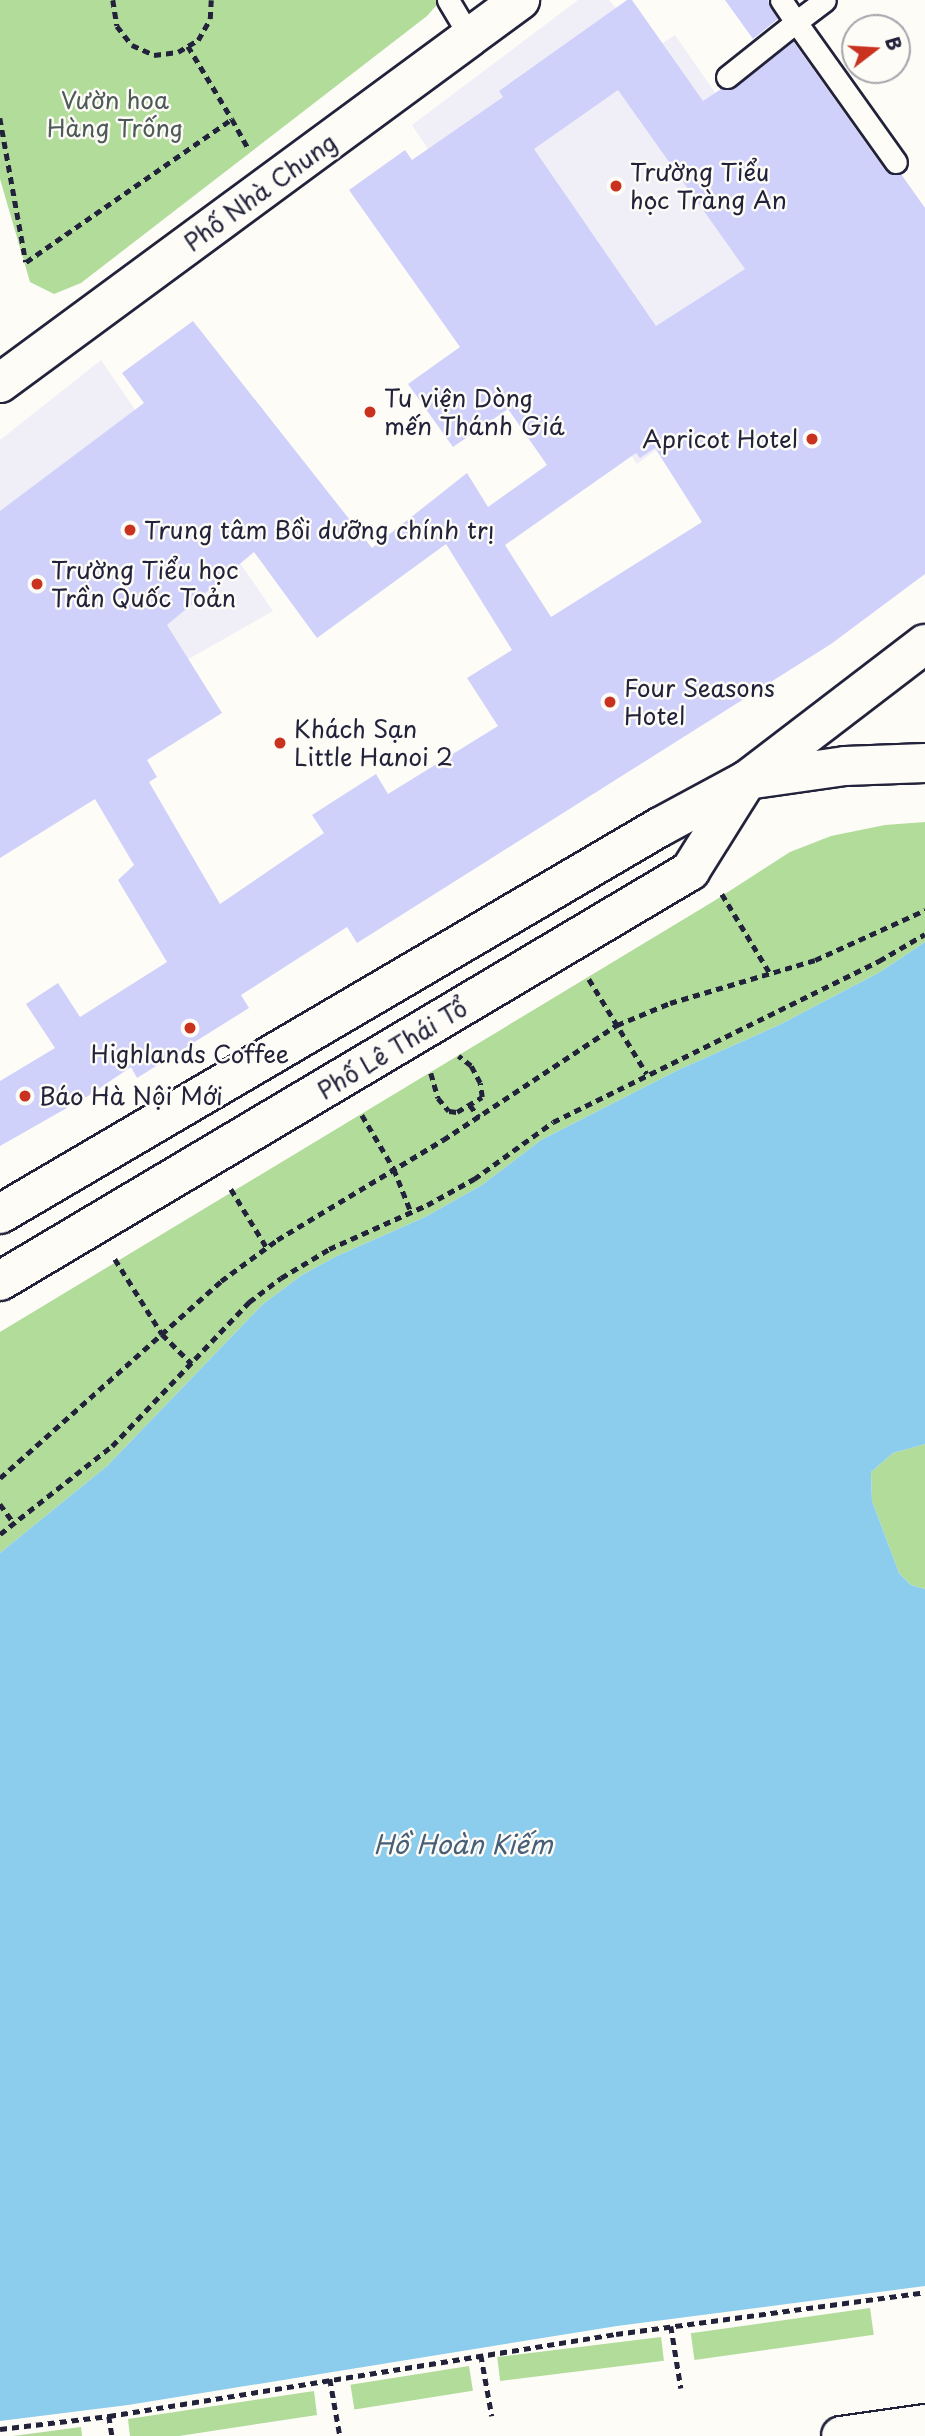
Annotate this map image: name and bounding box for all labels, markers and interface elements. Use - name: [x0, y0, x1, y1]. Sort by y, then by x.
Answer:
- north arrow: [841, 14, 911, 84]
- text: B: [879, 33, 909, 54]
- park label: Vườn hoa Hàng Trống: [47, 86, 183, 142]
- street label: Phố Nhà Chung: [179, 128, 341, 256]
- place label: Trường Tiểu học Tràng An: [630, 158, 786, 214]
- marker: Trường Tiểu học Tràng An: [608, 178, 624, 194]
- place label: Tu viện Dòng mến Thánh Giá: [384, 384, 563, 440]
- marker: Tu viện Dòng mến Thánh Giá: [362, 404, 378, 420]
- place label: Apricot Hotel: [642, 425, 798, 453]
- marker: Apricot Hotel: [804, 431, 820, 447]
- place label: Trung tâm Bồi dưỡng chính trị: [144, 516, 493, 544]
- marker: Trung tâm Bồi dưỡng chính trị: [122, 522, 138, 538]
- place label: Trường Tiểu học Trần Quốc Toản: [51, 556, 238, 612]
- marker: Trường Tiểu học Trần Quốc Toản: [29, 576, 45, 592]
- place label: Four Seasons Hotel: [624, 674, 776, 730]
- marker: Four Seasons Hotel: [602, 694, 618, 710]
- place label: Khách Sạn Little Hanoi 2: [294, 715, 454, 771]
- marker: Khách Sạn Little Hanoi 2: [272, 735, 288, 751]
- street label: Phố Lê Thái Tổ: [312, 993, 472, 1105]
- marker: Highlands Coffee: [182, 1020, 198, 1036]
- place label: Highlands Coffee: [91, 1040, 289, 1068]
- place label: Báo Hà Nội Mới: [39, 1082, 221, 1110]
- marker: Báo Hà Nội Mới: [17, 1088, 33, 1104]
- water label: Hồ Hoàn Kiếm: [374, 1828, 552, 1860]

